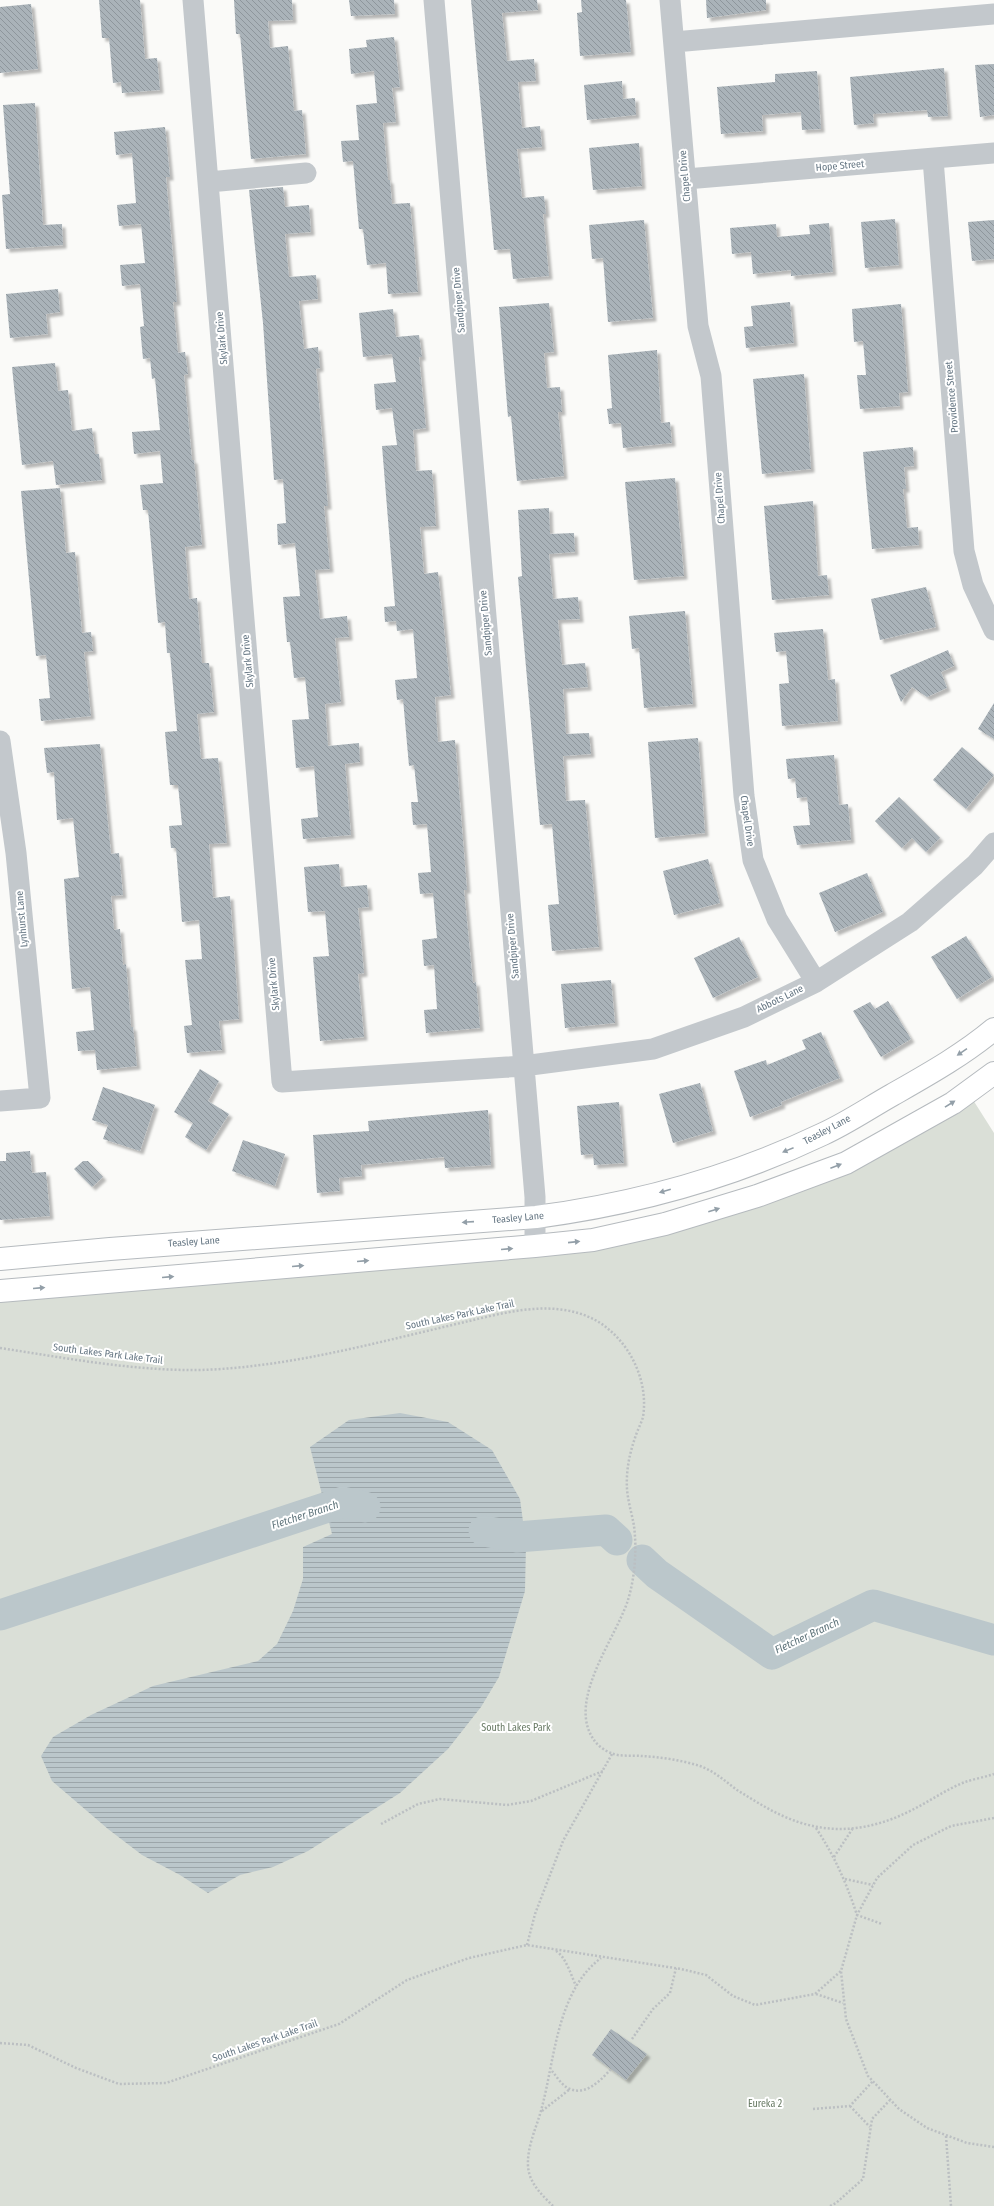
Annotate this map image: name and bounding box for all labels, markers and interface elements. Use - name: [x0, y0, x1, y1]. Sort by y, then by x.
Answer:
- street label: Chapel Drive: [677, 150, 693, 202]
- street label: Hope Street: [815, 158, 865, 174]
- street label: Sandpiper Drive: [450, 267, 468, 333]
- street label: Skylark Drive: [214, 311, 230, 365]
- street label: Providence Street: [943, 360, 961, 433]
- street label: Chapel Drive: [712, 472, 728, 524]
- street label: Sandpiper Drive: [477, 590, 495, 656]
- street label: Skylark Drive: [240, 634, 256, 688]
- street label: Chapel Drive: [737, 795, 757, 847]
- street label: Lynhurst Lane: [14, 890, 30, 948]
- street label: Sandpiper Drive: [504, 913, 522, 979]
- street label: Skylark Drive: [266, 957, 282, 1011]
- street label: Abbots Lane: [755, 983, 805, 1015]
- one-way arrow: [957, 1048, 967, 1056]
- one-way arrow: [944, 1100, 956, 1107]
- street label: Teasley Lane: [801, 1113, 853, 1147]
- one-way arrow: [782, 1147, 794, 1153]
- one-way arrow: [831, 1163, 843, 1169]
- one-way arrow: [659, 1188, 671, 1194]
- one-way arrow: [708, 1207, 720, 1213]
- street label: Teasley Lane: [492, 1210, 544, 1226]
- one-way arrow: [462, 1219, 474, 1226]
- street label: Teasley Lane: [168, 1234, 220, 1250]
- one-way arrow: [568, 1239, 580, 1245]
- one-way arrow: [501, 1246, 513, 1252]
- one-way arrow: [357, 1258, 369, 1265]
- one-way arrow: [292, 1263, 304, 1270]
- one-way arrow: [162, 1273, 174, 1280]
- one-way arrow: [33, 1284, 45, 1291]
- street label: South Lakes Park Lake Trail: [405, 1298, 516, 1332]
- street label: South Lakes Park Lake Trail: [52, 1341, 164, 1367]
- water label: Fletcher Branch: [270, 1498, 340, 1532]
- water label: Fletcher Branch: [773, 1615, 841, 1657]
- park label: South Lakes Park: [481, 1722, 551, 1734]
- street label: South Lakes Park Lake Trail: [211, 2017, 320, 2065]
- park label: Eureka 2: [748, 2098, 783, 2110]

